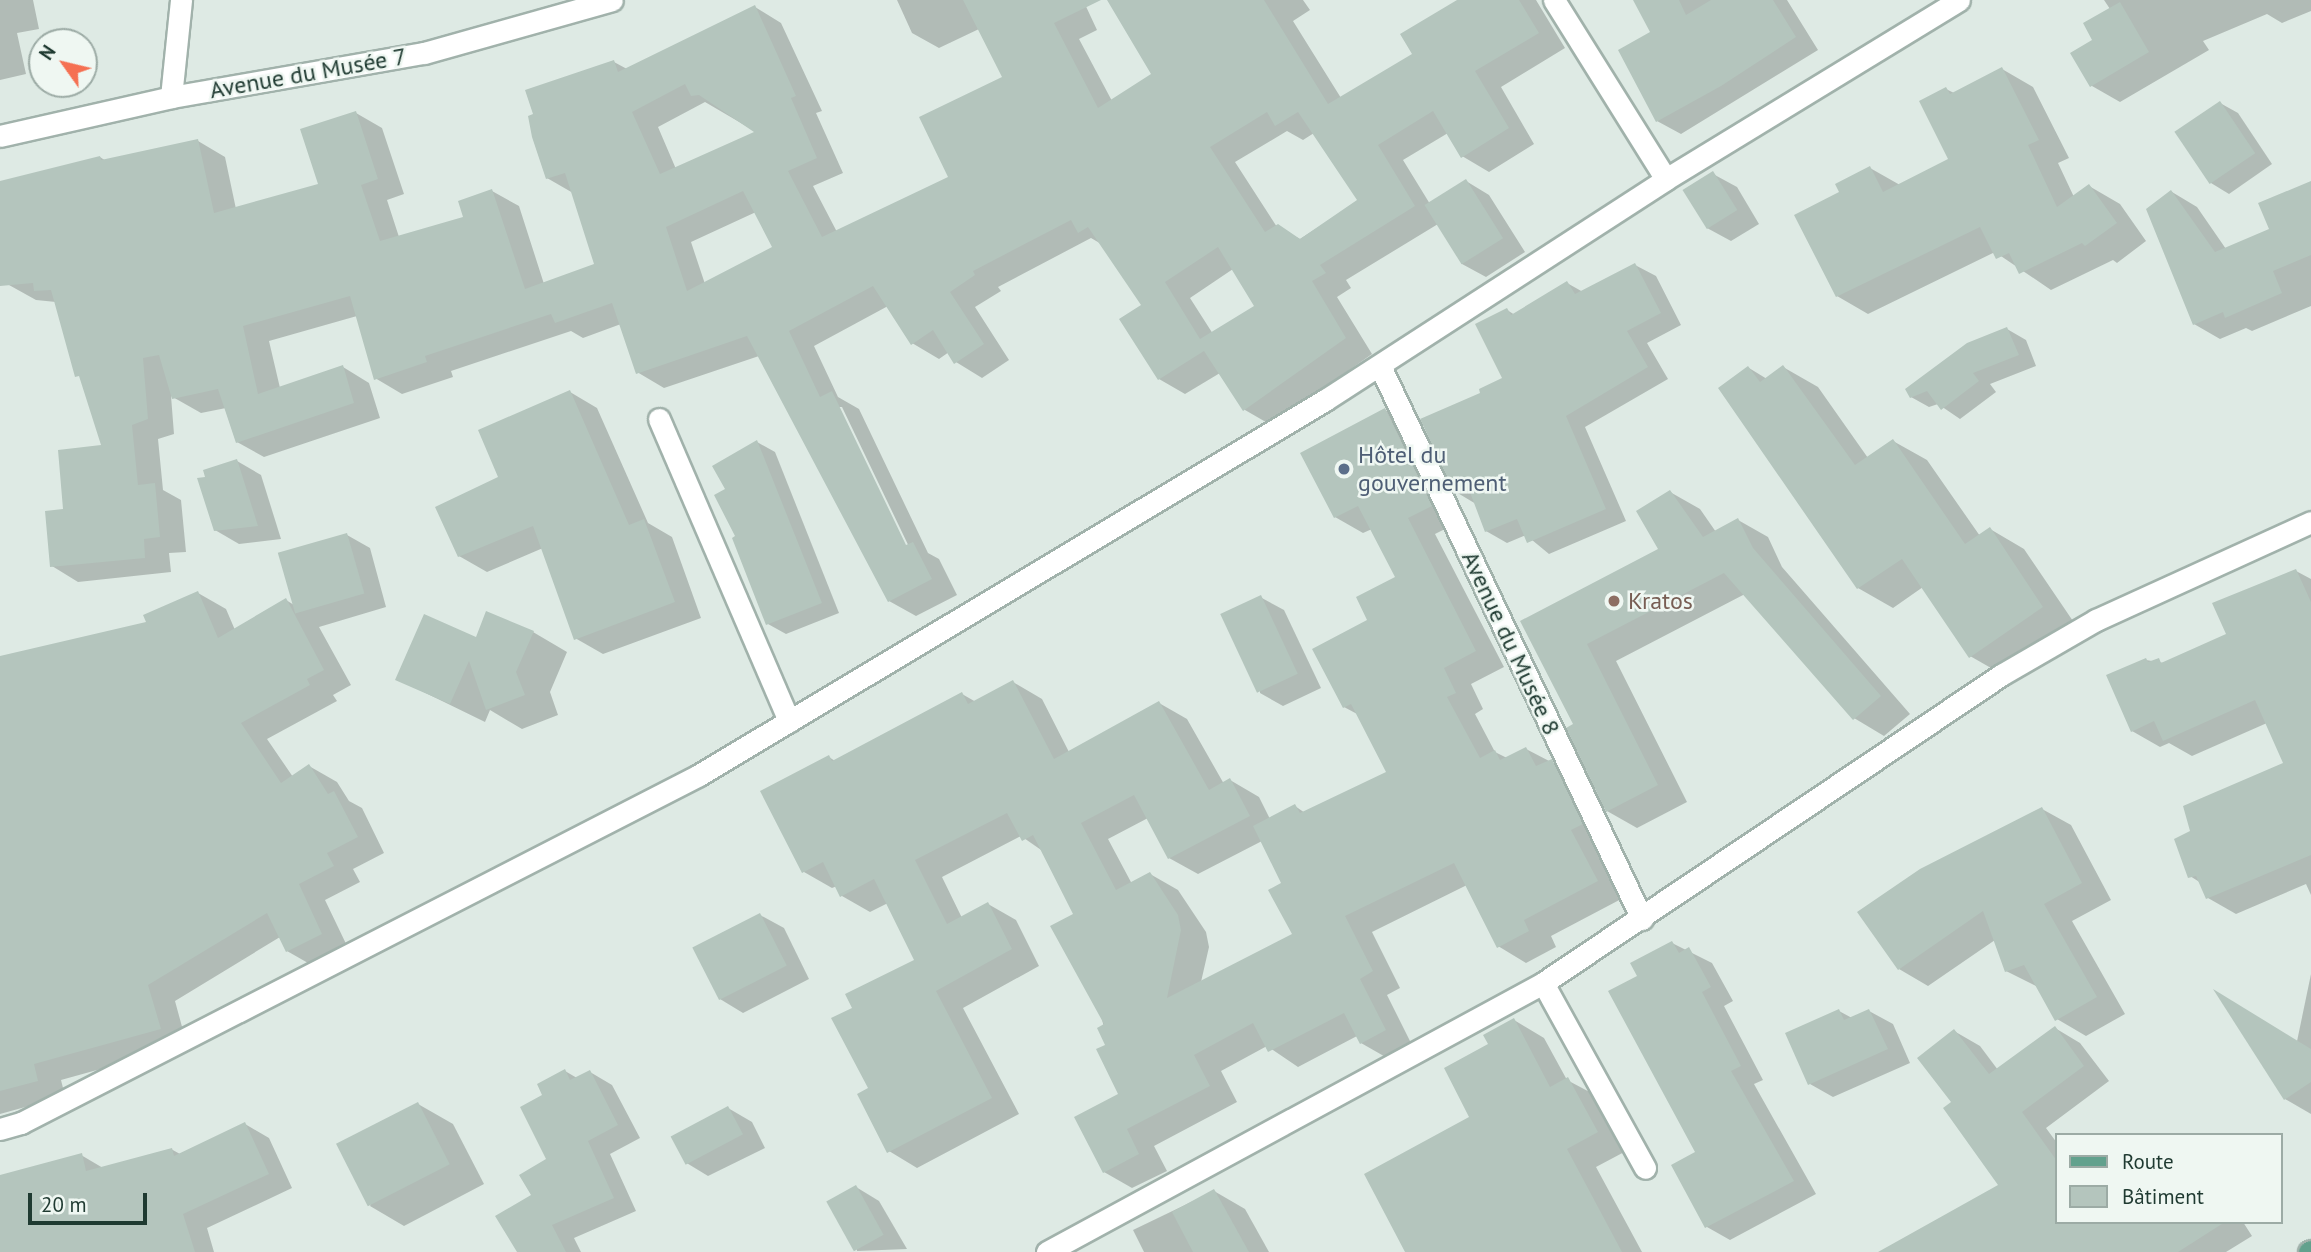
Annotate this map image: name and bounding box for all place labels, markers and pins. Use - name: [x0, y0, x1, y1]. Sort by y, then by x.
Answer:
- place label: Hôtel du gouvernement: [1358, 441, 1507, 497]
- marker: Hôtel du gouvernement: [1336, 461, 1352, 477]
- place label: Kratos: [1628, 587, 1693, 615]
- marker: Kratos: [1606, 593, 1622, 609]

